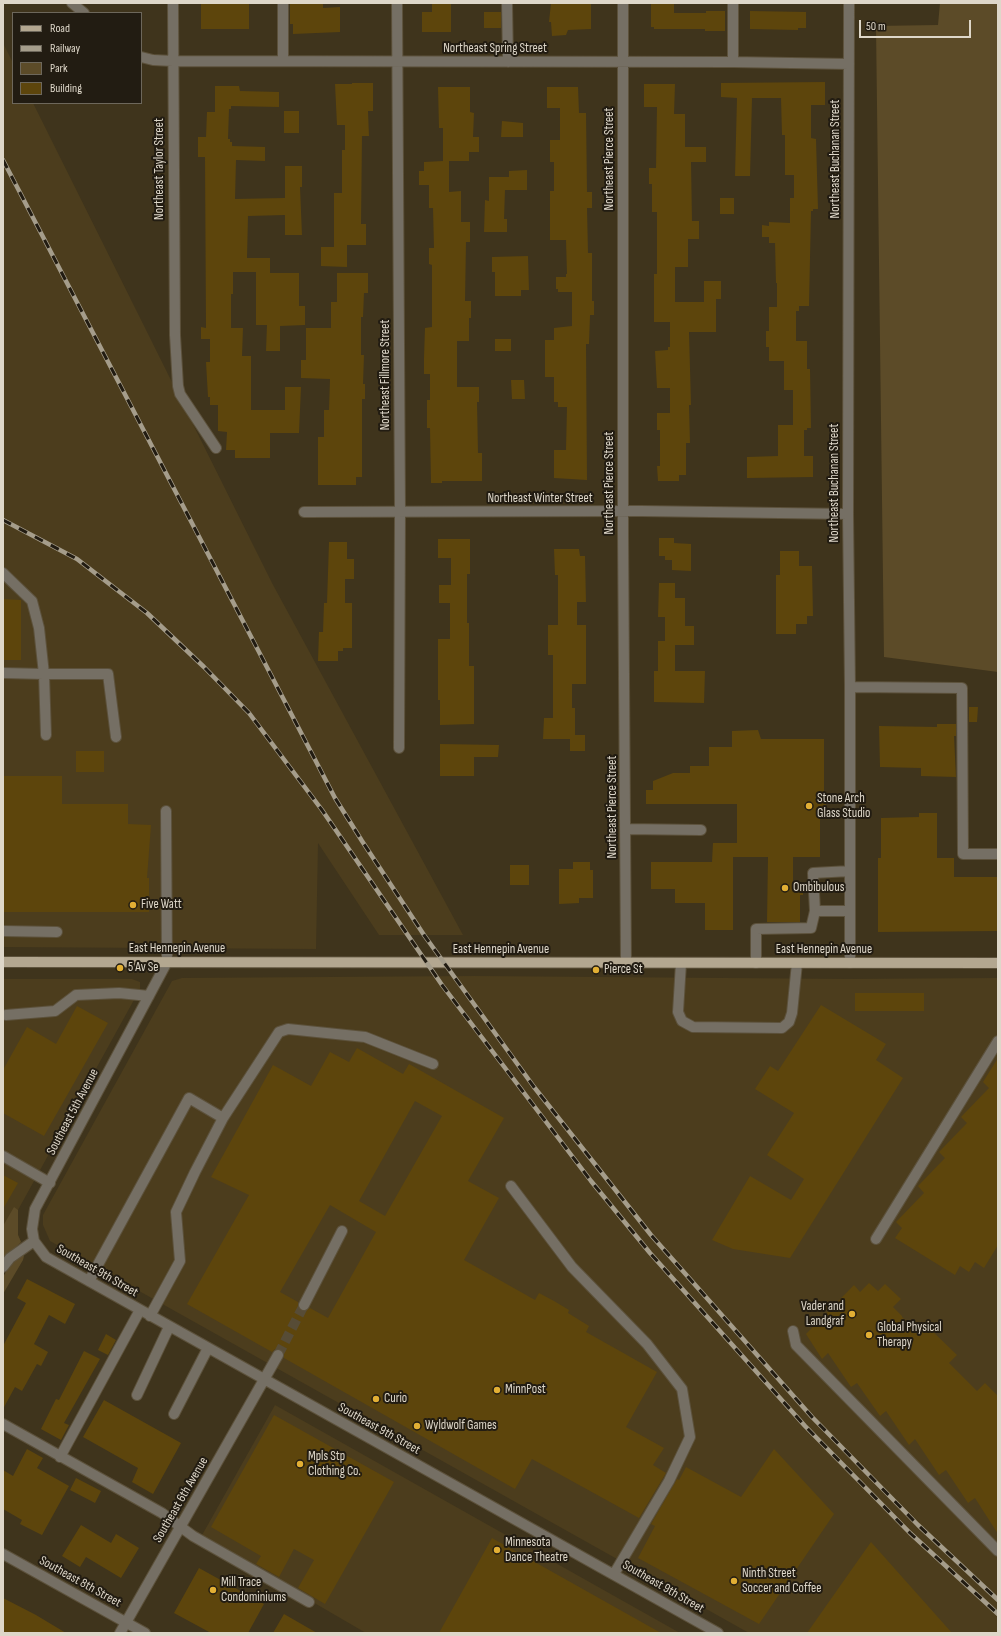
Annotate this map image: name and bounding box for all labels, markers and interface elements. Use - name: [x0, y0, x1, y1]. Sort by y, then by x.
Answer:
- legend: [12, 12, 142, 104]
- scale bar: [861, 12, 973, 38]
- text: 50 m: [866, 19, 886, 34]
- text: Road: [50, 21, 70, 36]
- text: Railway: [50, 41, 80, 56]
- street label: Northeast Spring Street: [443, 41, 547, 57]
- text: Park: [50, 61, 68, 76]
- text: Building: [50, 81, 82, 96]
- street label: Northeast Buchanan Street: [828, 100, 844, 218]
- street label: Northeast Pierce Street: [602, 108, 618, 210]
- street label: Northeast Taylor Street: [152, 118, 168, 220]
- street label: Northeast Fillmore Street: [378, 320, 394, 430]
- street label: Northeast Buchanan Street: [827, 424, 843, 542]
- street label: Northeast Pierce Street: [602, 432, 618, 534]
- street label: Northeast Winter Street: [487, 491, 593, 507]
- street label: Northeast Pierce Street: [605, 756, 621, 858]
- place label: Stone Arch Glass Studio: [817, 791, 870, 822]
- marker: Stone Arch Glass Studio: [804, 801, 814, 811]
- place label: Ombibulous: [793, 880, 844, 896]
- marker: Ombibulous: [780, 883, 790, 893]
- place label: Five Watt: [141, 897, 182, 913]
- marker: Five Watt: [128, 900, 138, 910]
- street label: East Hennepin Avenue: [129, 941, 225, 957]
- street label: East Hennepin Avenue: [453, 942, 549, 958]
- street label: East Hennepin Avenue: [776, 942, 872, 958]
- place label: 5 Av Se: [128, 960, 159, 976]
- place label: Pierce St: [604, 962, 643, 978]
- marker: 5 Av Se: [115, 963, 125, 973]
- marker: Pierce St: [591, 965, 601, 975]
- street label: Southeast 5th Avenue: [44, 1066, 102, 1158]
- street label: Southeast 9th Street: [53, 1241, 141, 1301]
- place label: Vader and Landgraf: [801, 1299, 844, 1330]
- marker: Vader and Landgraf: [847, 1309, 857, 1319]
- place label: Global Physical Therapy: [877, 1320, 942, 1351]
- marker: Global Physical Therapy: [864, 1330, 874, 1340]
- place label: MinnPost: [505, 1382, 546, 1398]
- marker: MinnPost: [492, 1385, 502, 1395]
- place label: Curio: [384, 1391, 407, 1407]
- marker: Curio: [371, 1394, 381, 1404]
- street label: Southeast 9th Street: [335, 1400, 423, 1458]
- place label: Wyldwolf Games: [425, 1418, 497, 1434]
- marker: Wyldwolf Games: [412, 1421, 422, 1431]
- place label: Mpls Stp Clothing Co.: [308, 1449, 361, 1480]
- street label: Southeast 6th Avenue: [150, 1455, 212, 1545]
- marker: Mpls Stp Clothing Co.: [295, 1459, 305, 1469]
- place label: Minnesota Dance Theatre: [505, 1535, 568, 1566]
- marker: Minnesota Dance Theatre: [492, 1545, 502, 1555]
- street label: Southeast 8th Street: [36, 1553, 124, 1611]
- street label: Southeast 9th Street: [619, 1557, 707, 1617]
- place label: Ninth Street Soccer and Coffee: [742, 1566, 822, 1597]
- place label: Mill Trace Condominiums: [221, 1575, 286, 1606]
- marker: Ninth Street Soccer and Coffee: [729, 1576, 739, 1586]
- marker: Mill Trace Condominiums: [208, 1585, 218, 1595]

